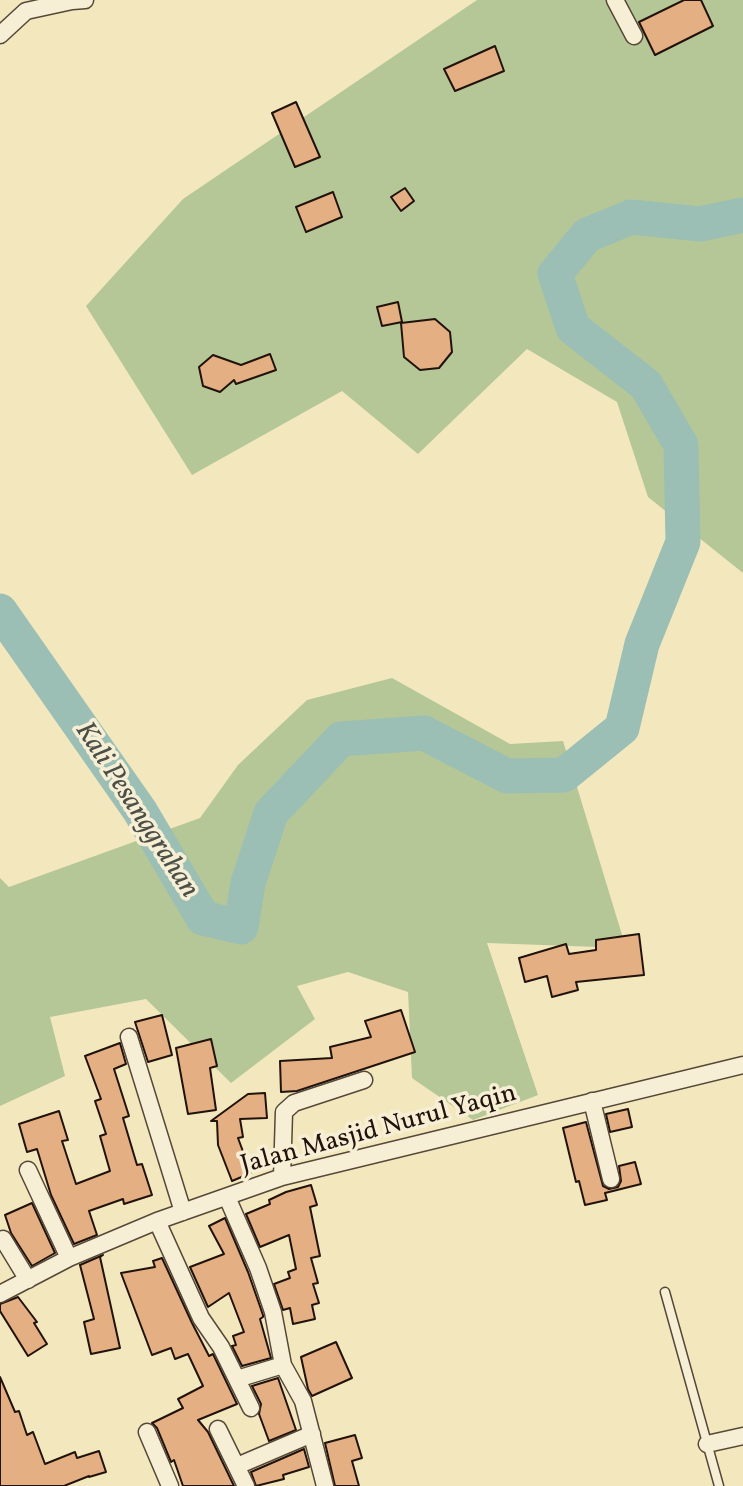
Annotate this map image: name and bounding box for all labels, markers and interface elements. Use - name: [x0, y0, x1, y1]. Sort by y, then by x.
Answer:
- water label: Kali Pesanggrahan: [66, 717, 204, 905]
- street label: Jalan Masjid Nurul Yaqin: [238, 1079, 520, 1183]

